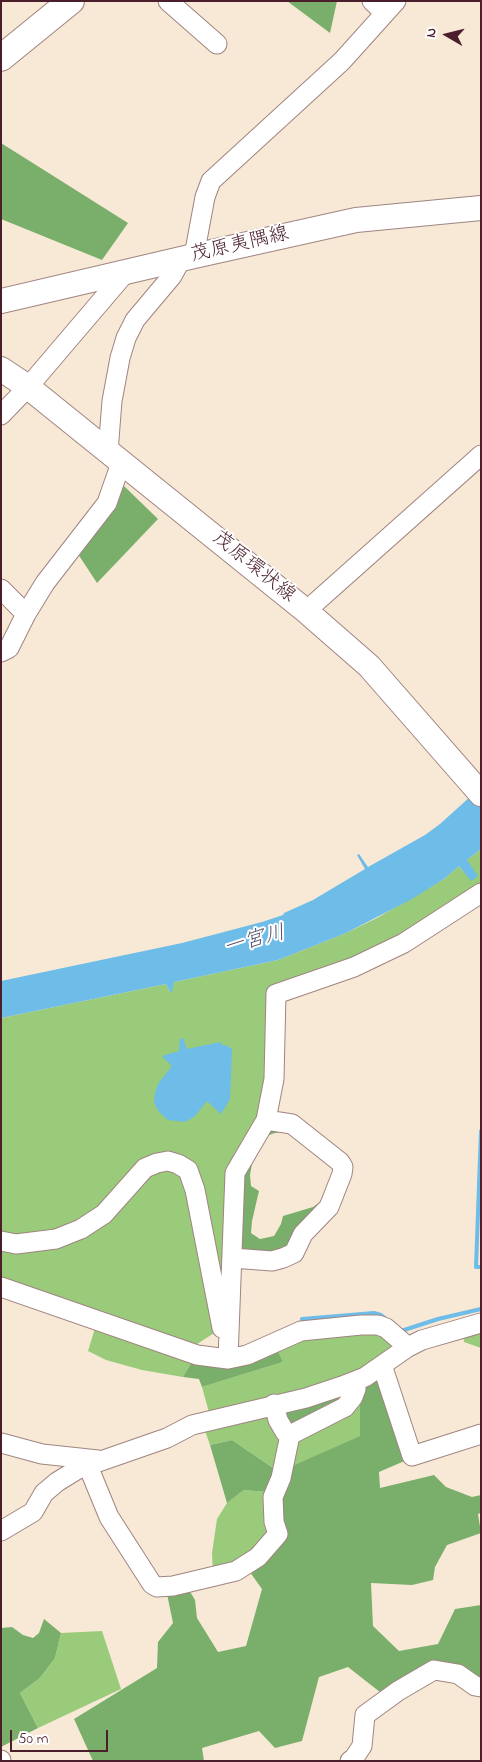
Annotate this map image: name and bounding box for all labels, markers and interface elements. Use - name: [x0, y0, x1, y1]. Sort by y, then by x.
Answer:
- north arrow: [422, 10, 472, 60]
- text: N: [421, 27, 443, 39]
- street label: 茂原夷隅線: [189, 223, 291, 269]
- street label: 茂原環状線: [207, 527, 299, 609]
- water label: 一宮川: [221, 922, 289, 962]
- scale bar: [12, 1720, 110, 1752]
- text: 50 m: [18, 1728, 48, 1750]

